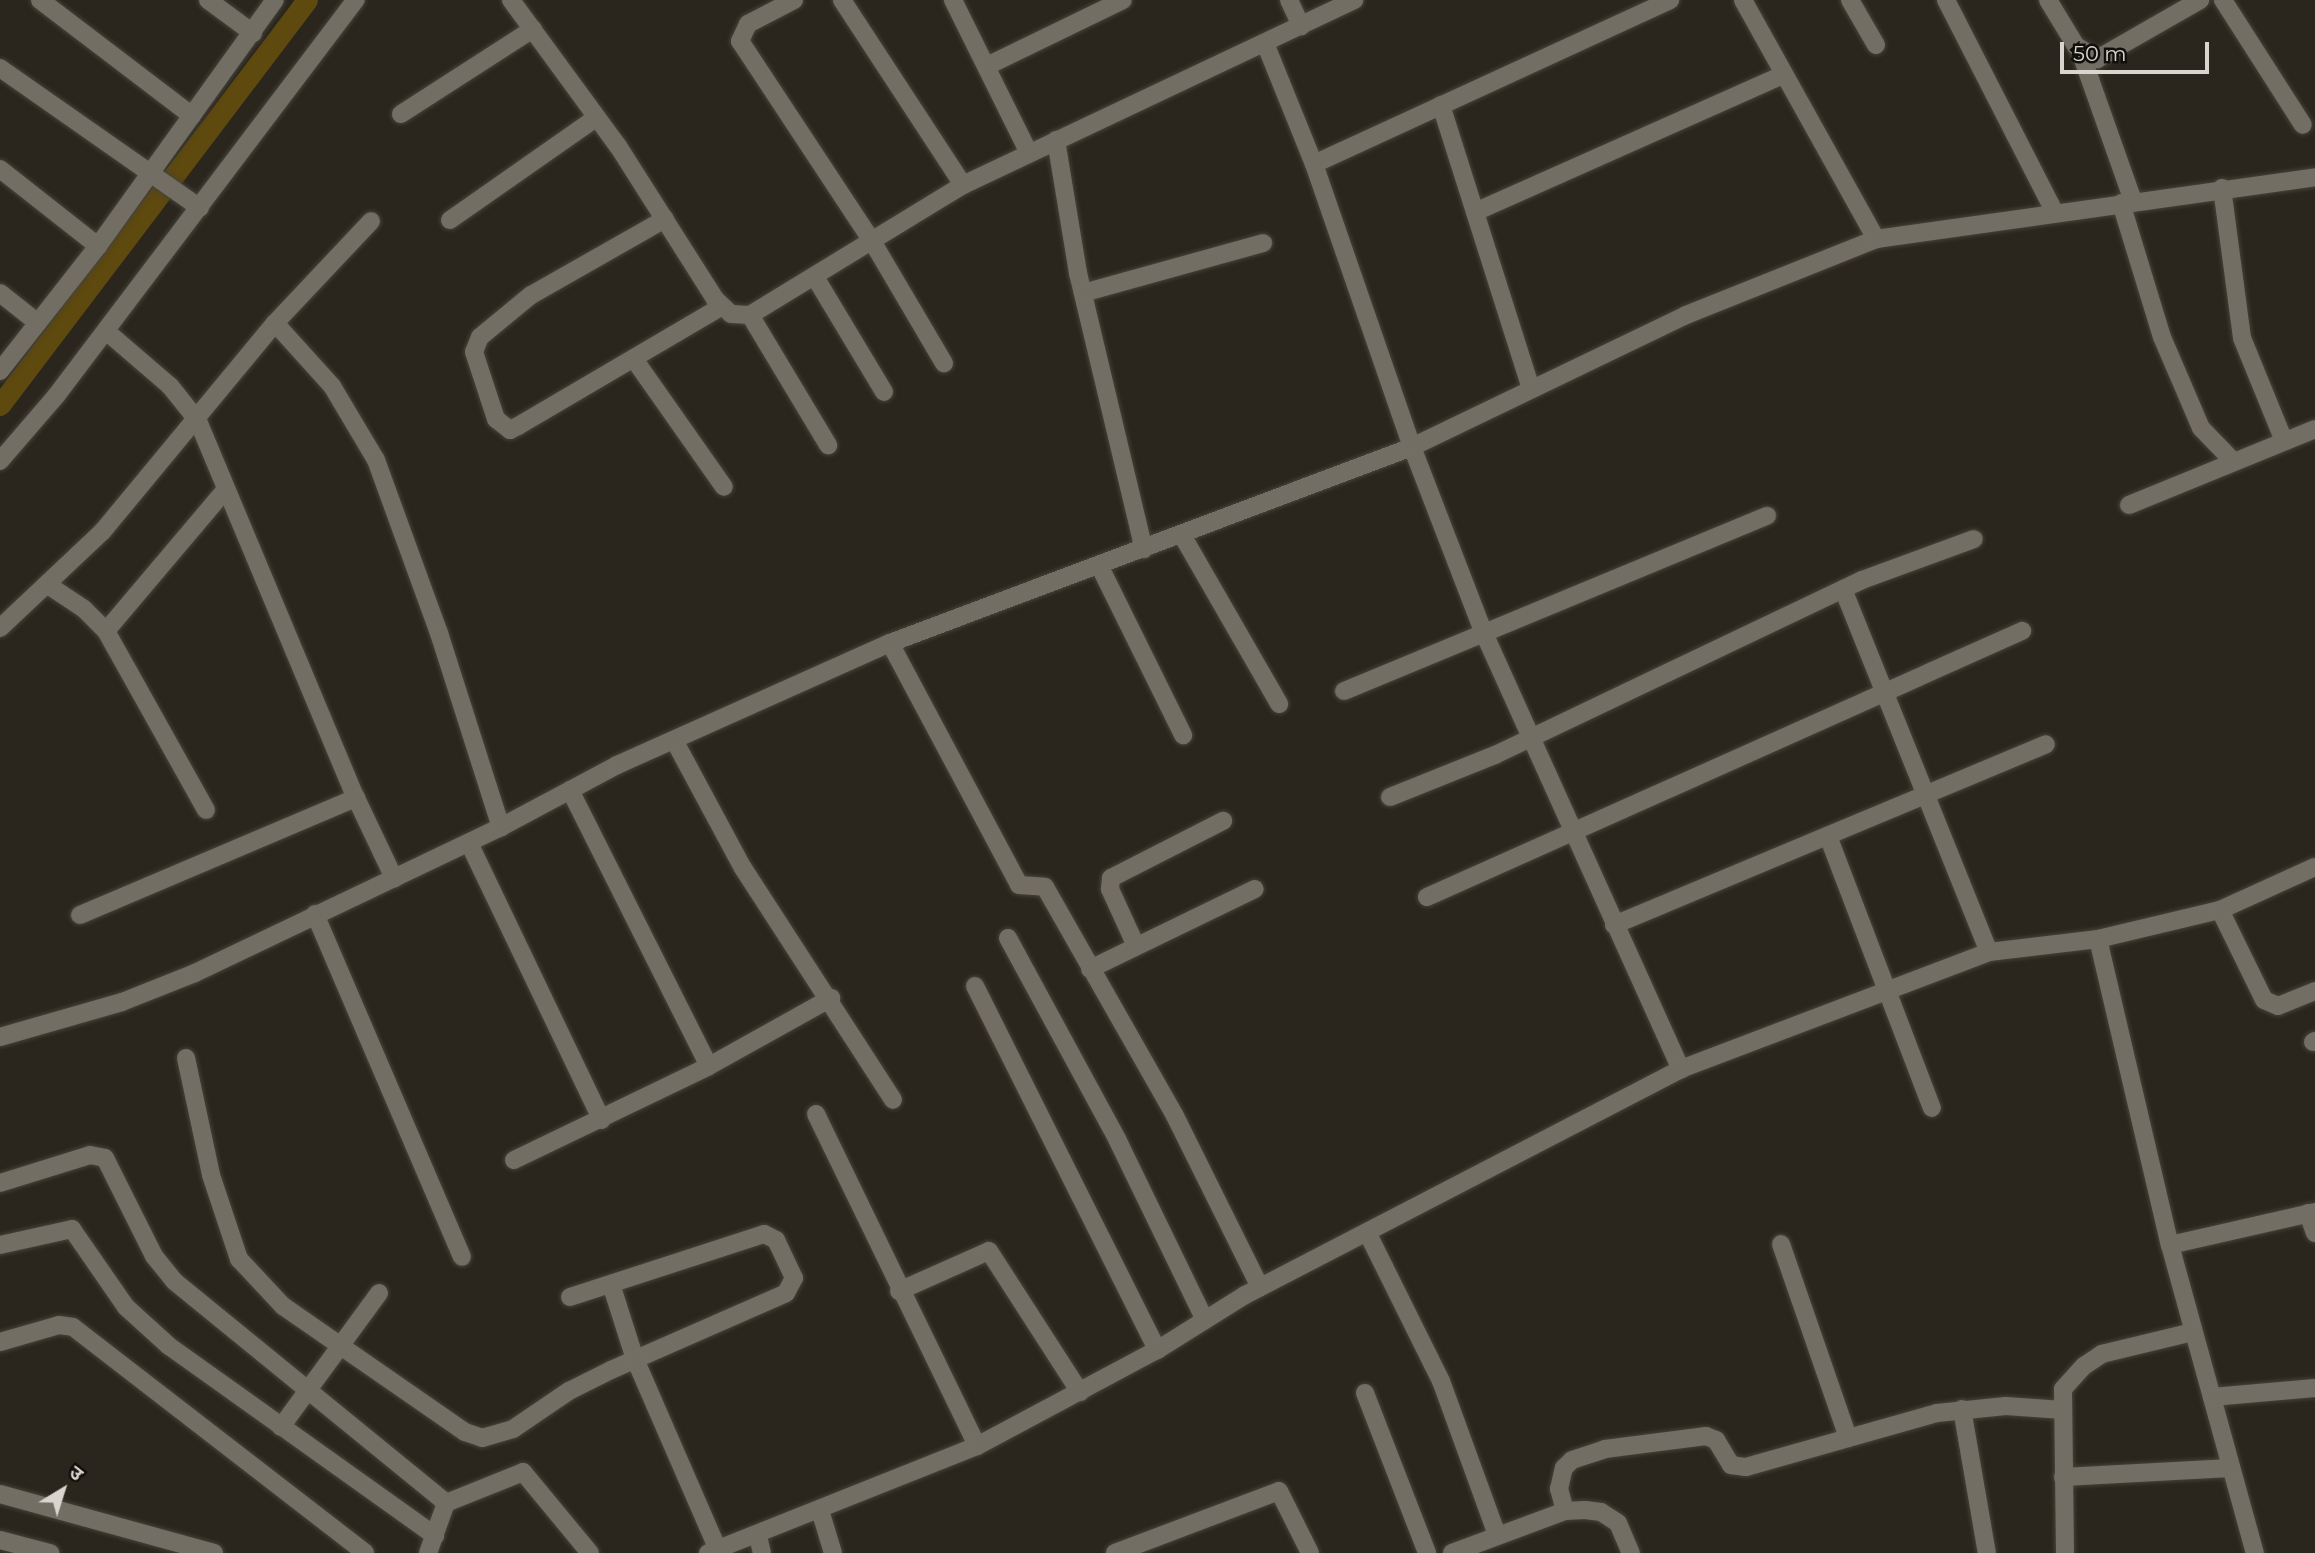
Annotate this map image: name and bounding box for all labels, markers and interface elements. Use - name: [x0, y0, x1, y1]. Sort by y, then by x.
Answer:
- scale bar: [2063, 28, 2212, 72]
- text: 50 m: [2073, 41, 2127, 66]
- north arrow: [28, 1455, 98, 1525]
- text: उ: [65, 1461, 88, 1486]

